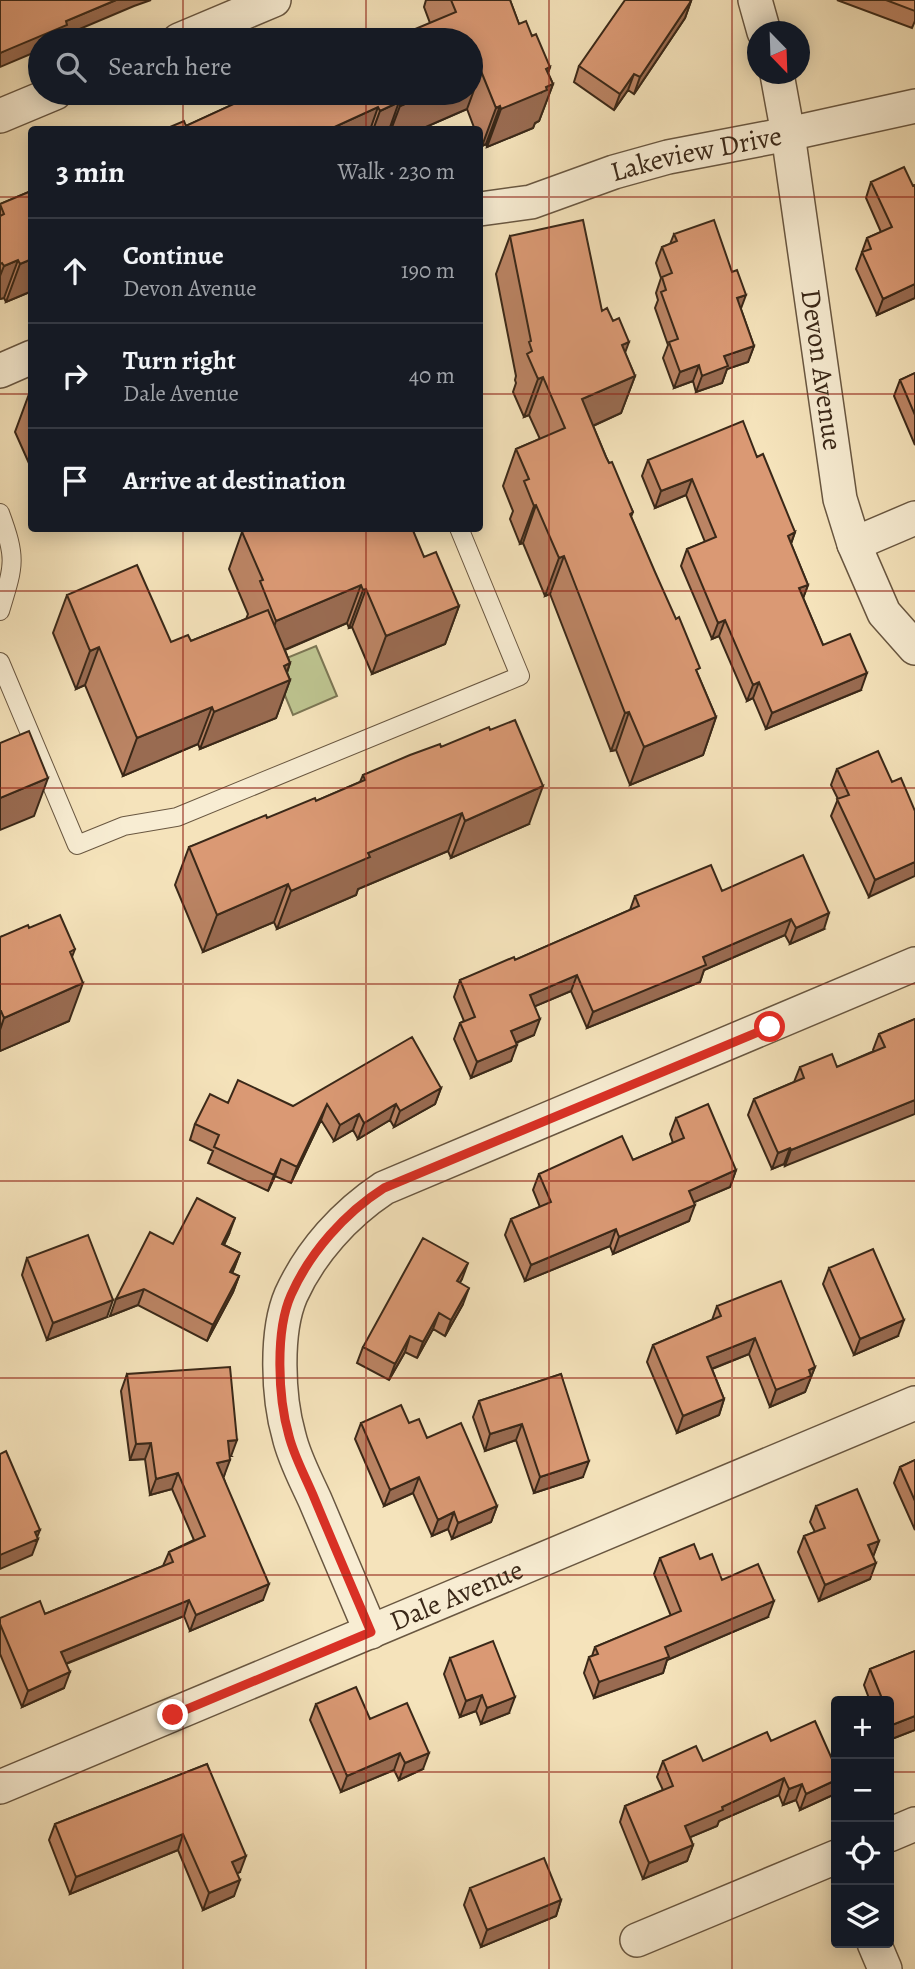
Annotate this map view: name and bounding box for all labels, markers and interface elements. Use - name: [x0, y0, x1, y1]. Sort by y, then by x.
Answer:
- north arrow: [747, 21, 810, 84]
- search box: [28, 28, 483, 105]
- icon: search: [52, 48, 90, 86]
- text: Search here: [108, 49, 232, 84]
- street label: Lakeview Drive: [606, 117, 785, 191]
- text: 3 min: [56, 152, 125, 192]
- text: Walk · 230 m: [338, 156, 455, 187]
- text: Continue: [123, 238, 224, 273]
- icon: ahead: [56, 252, 94, 290]
- text: 190 m: [401, 255, 455, 286]
- text: Devon Avenue: [123, 273, 256, 304]
- street label: Devon Avenue: [791, 286, 852, 453]
- text: Turn right: [123, 343, 236, 378]
- icon: right: [56, 357, 94, 395]
- text: 40 m: [409, 360, 455, 391]
- text: Dale Avenue: [123, 378, 239, 409]
- icon: arrive: [56, 462, 94, 500]
- text: Arrive at destination: [123, 463, 346, 498]
- route start: [754, 1011, 785, 1042]
- street label: Dale Avenue: [384, 1551, 529, 1640]
- map controls: [831, 1696, 894, 1948]
- button: +: [831, 1696, 894, 1759]
- route end: [157, 1699, 188, 1730]
- button: −: [831, 1759, 894, 1822]
- button: locate: [831, 1822, 894, 1885]
- button: layers: [831, 1885, 894, 1948]

